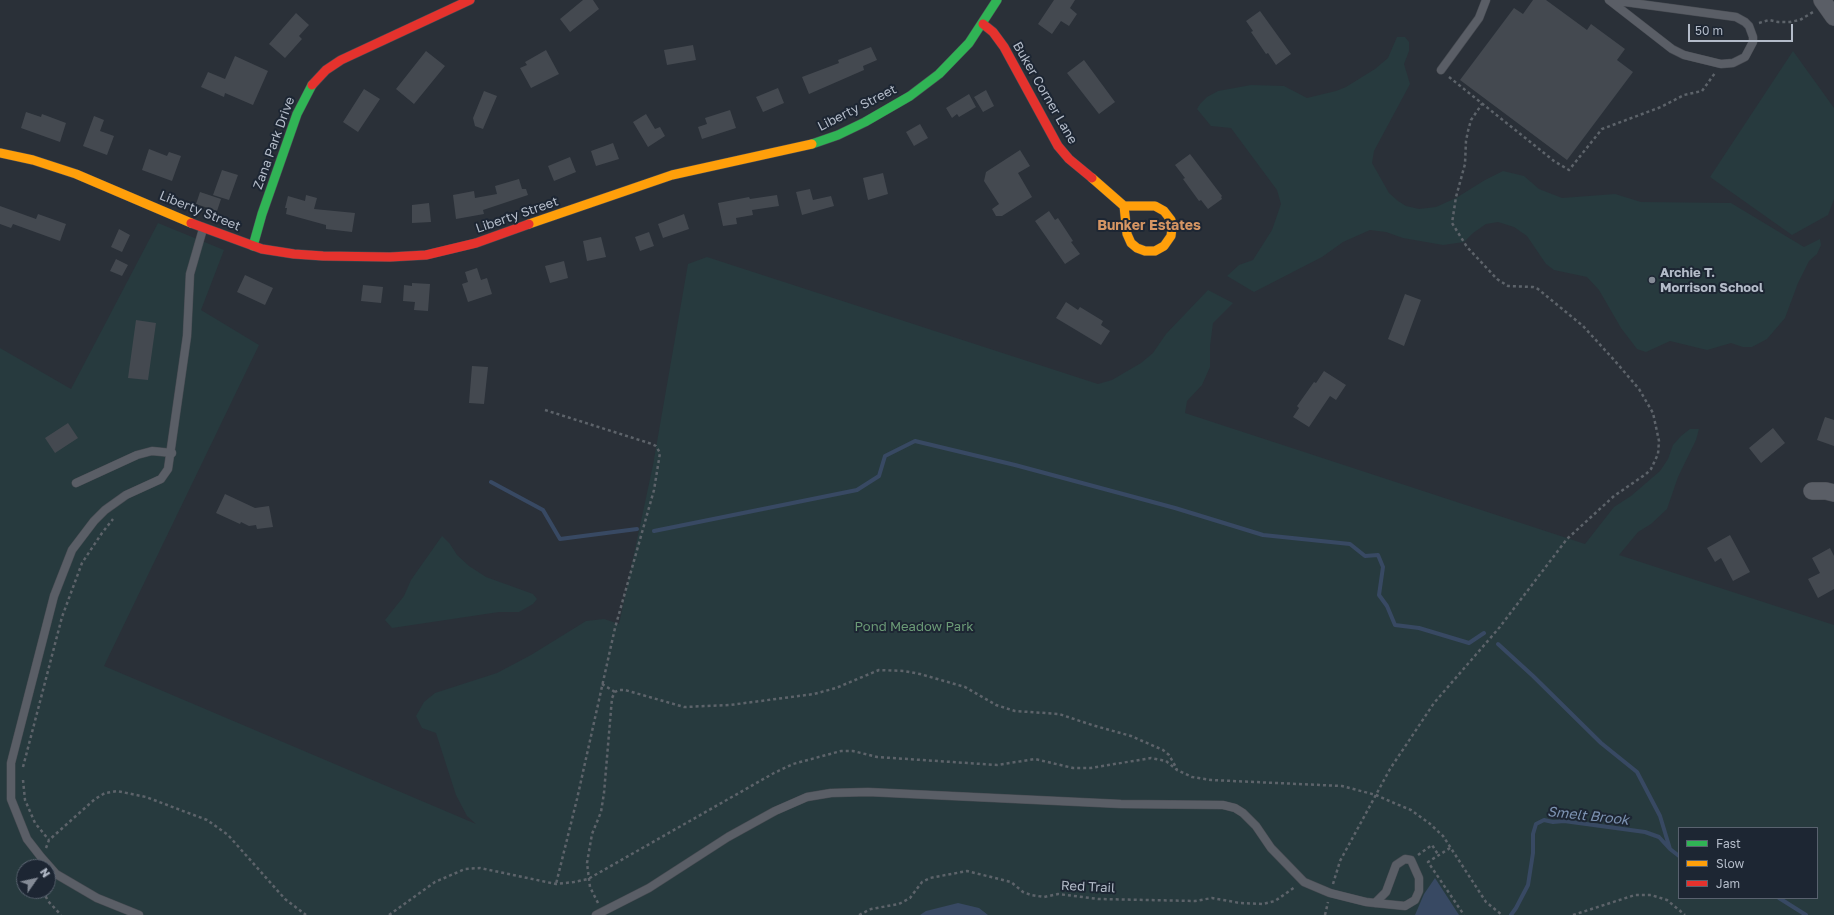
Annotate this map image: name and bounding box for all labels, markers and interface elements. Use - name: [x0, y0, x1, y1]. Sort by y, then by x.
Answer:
- scale bar: [1690, 16, 1795, 42]
- text: 50 m: [1695, 23, 1723, 38]
- street label: Buker Corner Lane: [1009, 39, 1081, 147]
- street label: Liberty Street: [815, 81, 899, 135]
- street label: Zana Park Drive: [250, 95, 298, 191]
- street label: Liberty Street: [157, 188, 243, 234]
- street label: Liberty Street: [474, 194, 560, 236]
- district label: Bunker Estates: [1097, 218, 1201, 234]
- place label: Archie T. Morrison School: [1660, 265, 1763, 296]
- marker: Archie T. Morrison School: [1647, 275, 1657, 285]
- park label: Pond Meadow Park: [854, 619, 974, 635]
- water label: Smelt Brook: [1546, 803, 1630, 829]
- legend: [1678, 827, 1818, 899]
- text: Fast: [1716, 836, 1741, 851]
- text: Slow: [1716, 856, 1744, 871]
- north arrow: [16, 859, 56, 899]
- text: N: [38, 865, 53, 880]
- text: Jam: [1716, 876, 1740, 891]
- street label: Red Trail: [1060, 878, 1116, 896]

